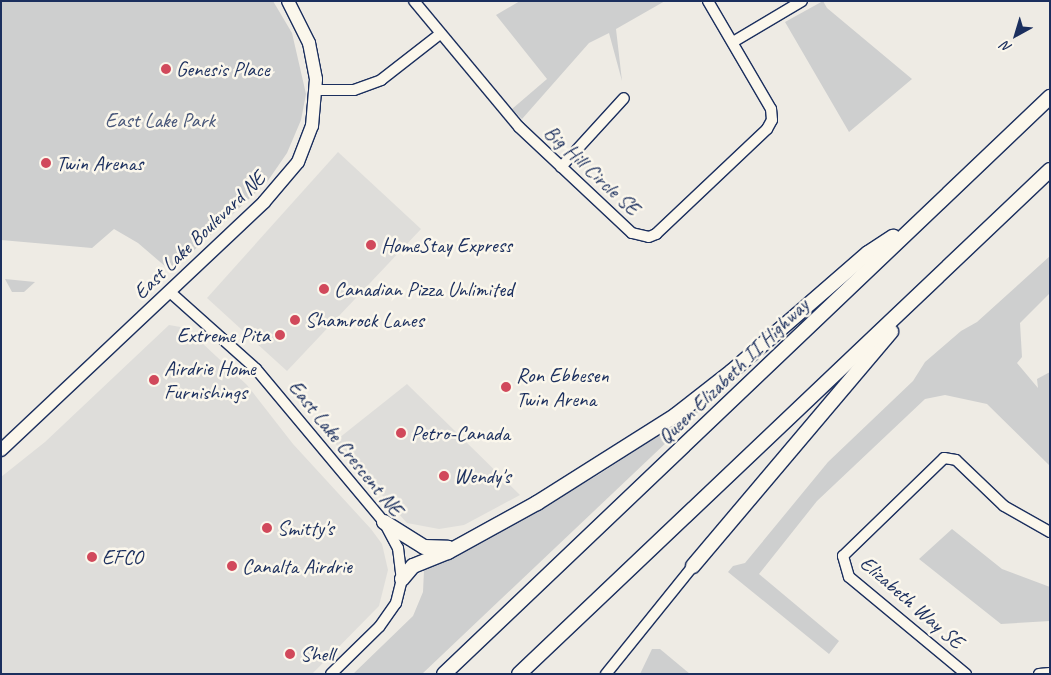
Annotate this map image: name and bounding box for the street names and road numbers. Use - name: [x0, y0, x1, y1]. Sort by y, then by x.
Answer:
- street label: Big Hill Circle SE: [539, 120, 645, 220]
- street label: East Lake Boulevard NE: [128, 165, 270, 305]
- street label: Queen Elizabeth II Highway: [653, 293, 813, 449]
- street label: East Lake Crescent NE: [283, 375, 409, 521]
- street label: Elizabeth Way SE: [855, 550, 969, 654]

